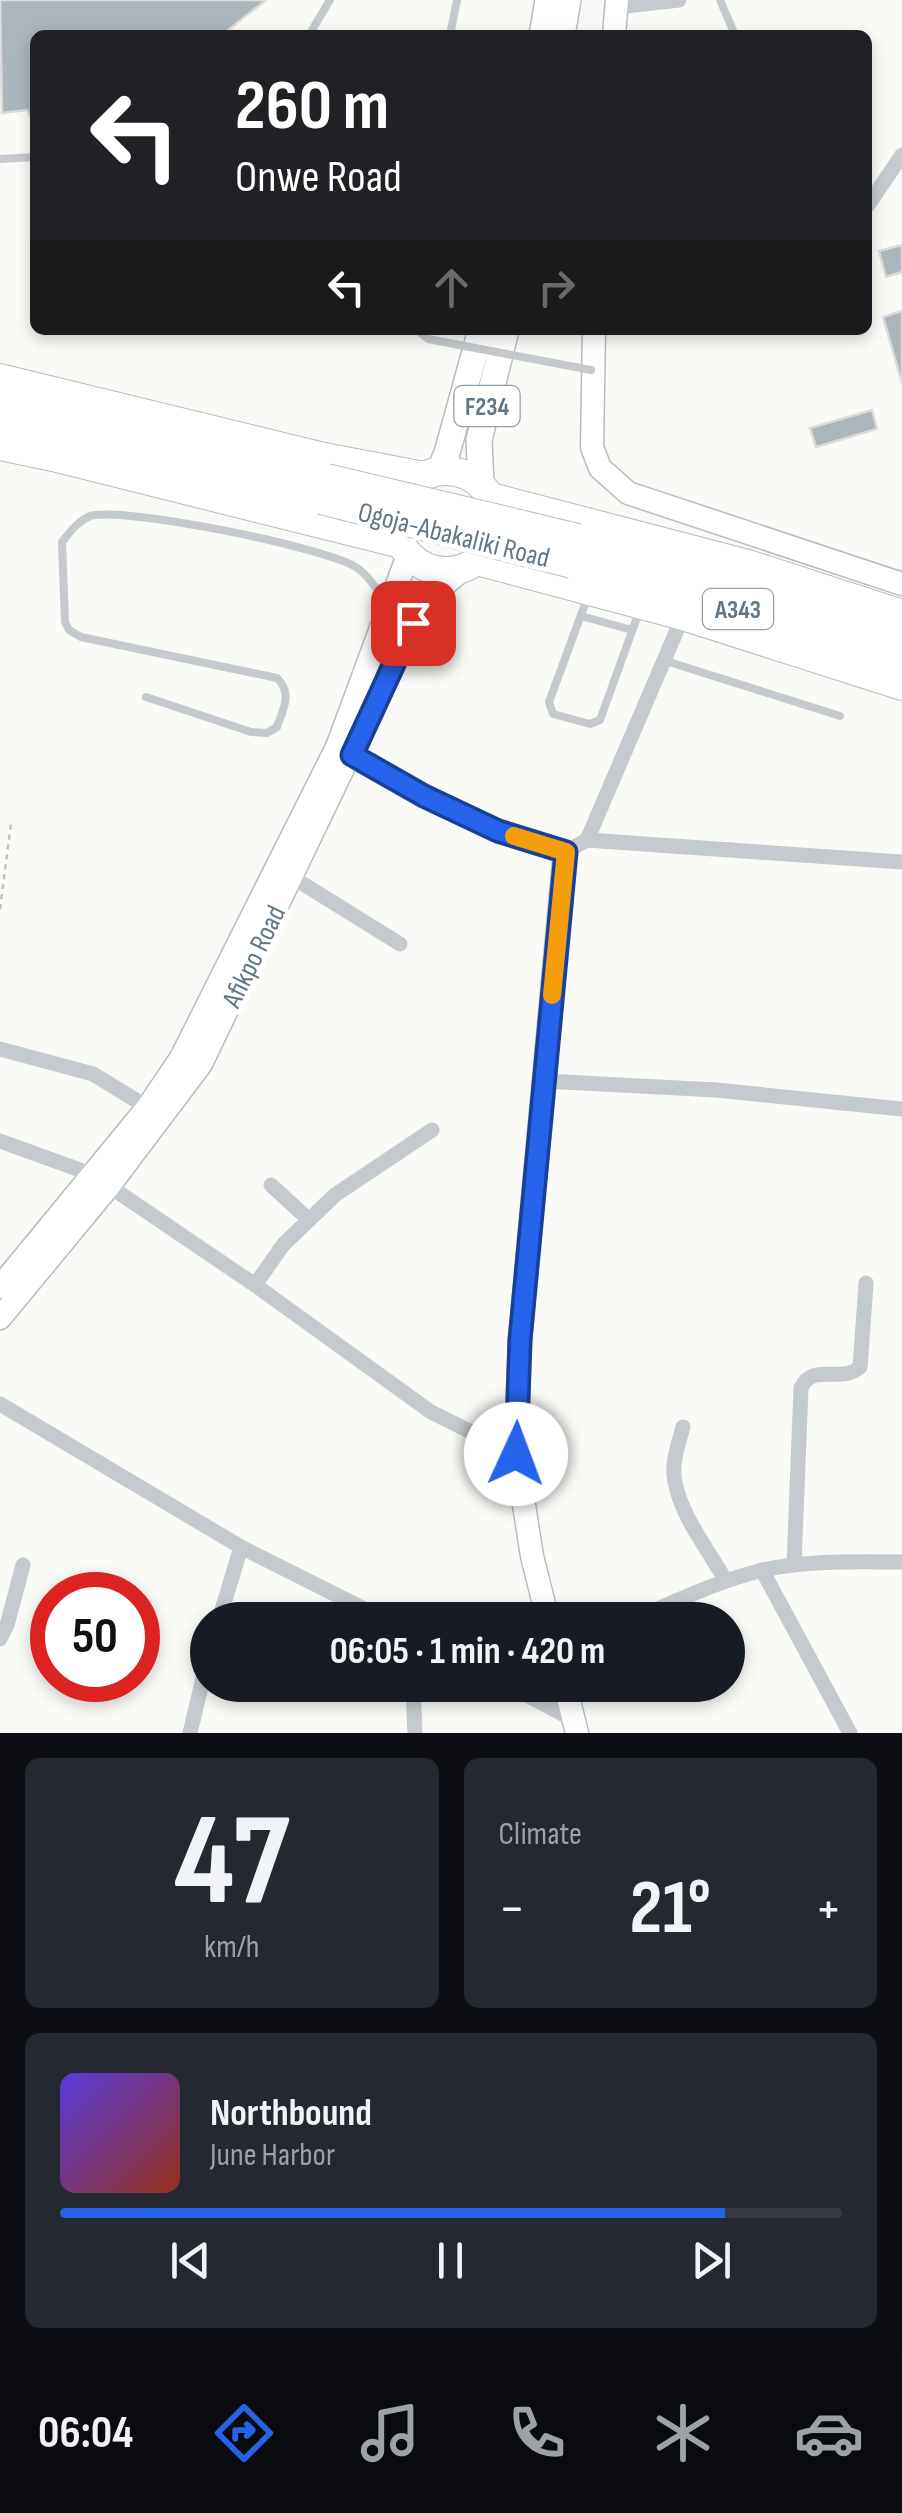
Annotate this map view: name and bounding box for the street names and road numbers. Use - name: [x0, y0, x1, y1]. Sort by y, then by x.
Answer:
- road number: F234: [454, 386, 520, 426]
- street label: Ogoja-Abakaliki Road: [354, 496, 553, 575]
- road number: A343: [703, 589, 773, 629]
- street label: Afikpo Road: [215, 900, 293, 1014]

